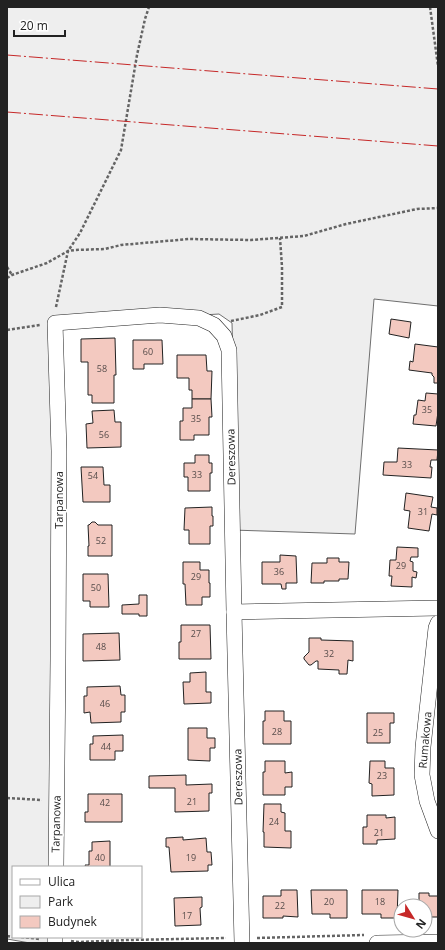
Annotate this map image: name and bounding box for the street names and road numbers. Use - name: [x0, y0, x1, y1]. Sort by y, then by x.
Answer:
- street label: Dereszowa: [223, 429, 238, 485]
- street label: Tarpanowa: [51, 471, 66, 529]
- street label: Rumakowa: [415, 711, 434, 769]
- street label: Dereszowa: [230, 749, 245, 805]
- street label: Tarpanowa: [47, 795, 64, 853]

